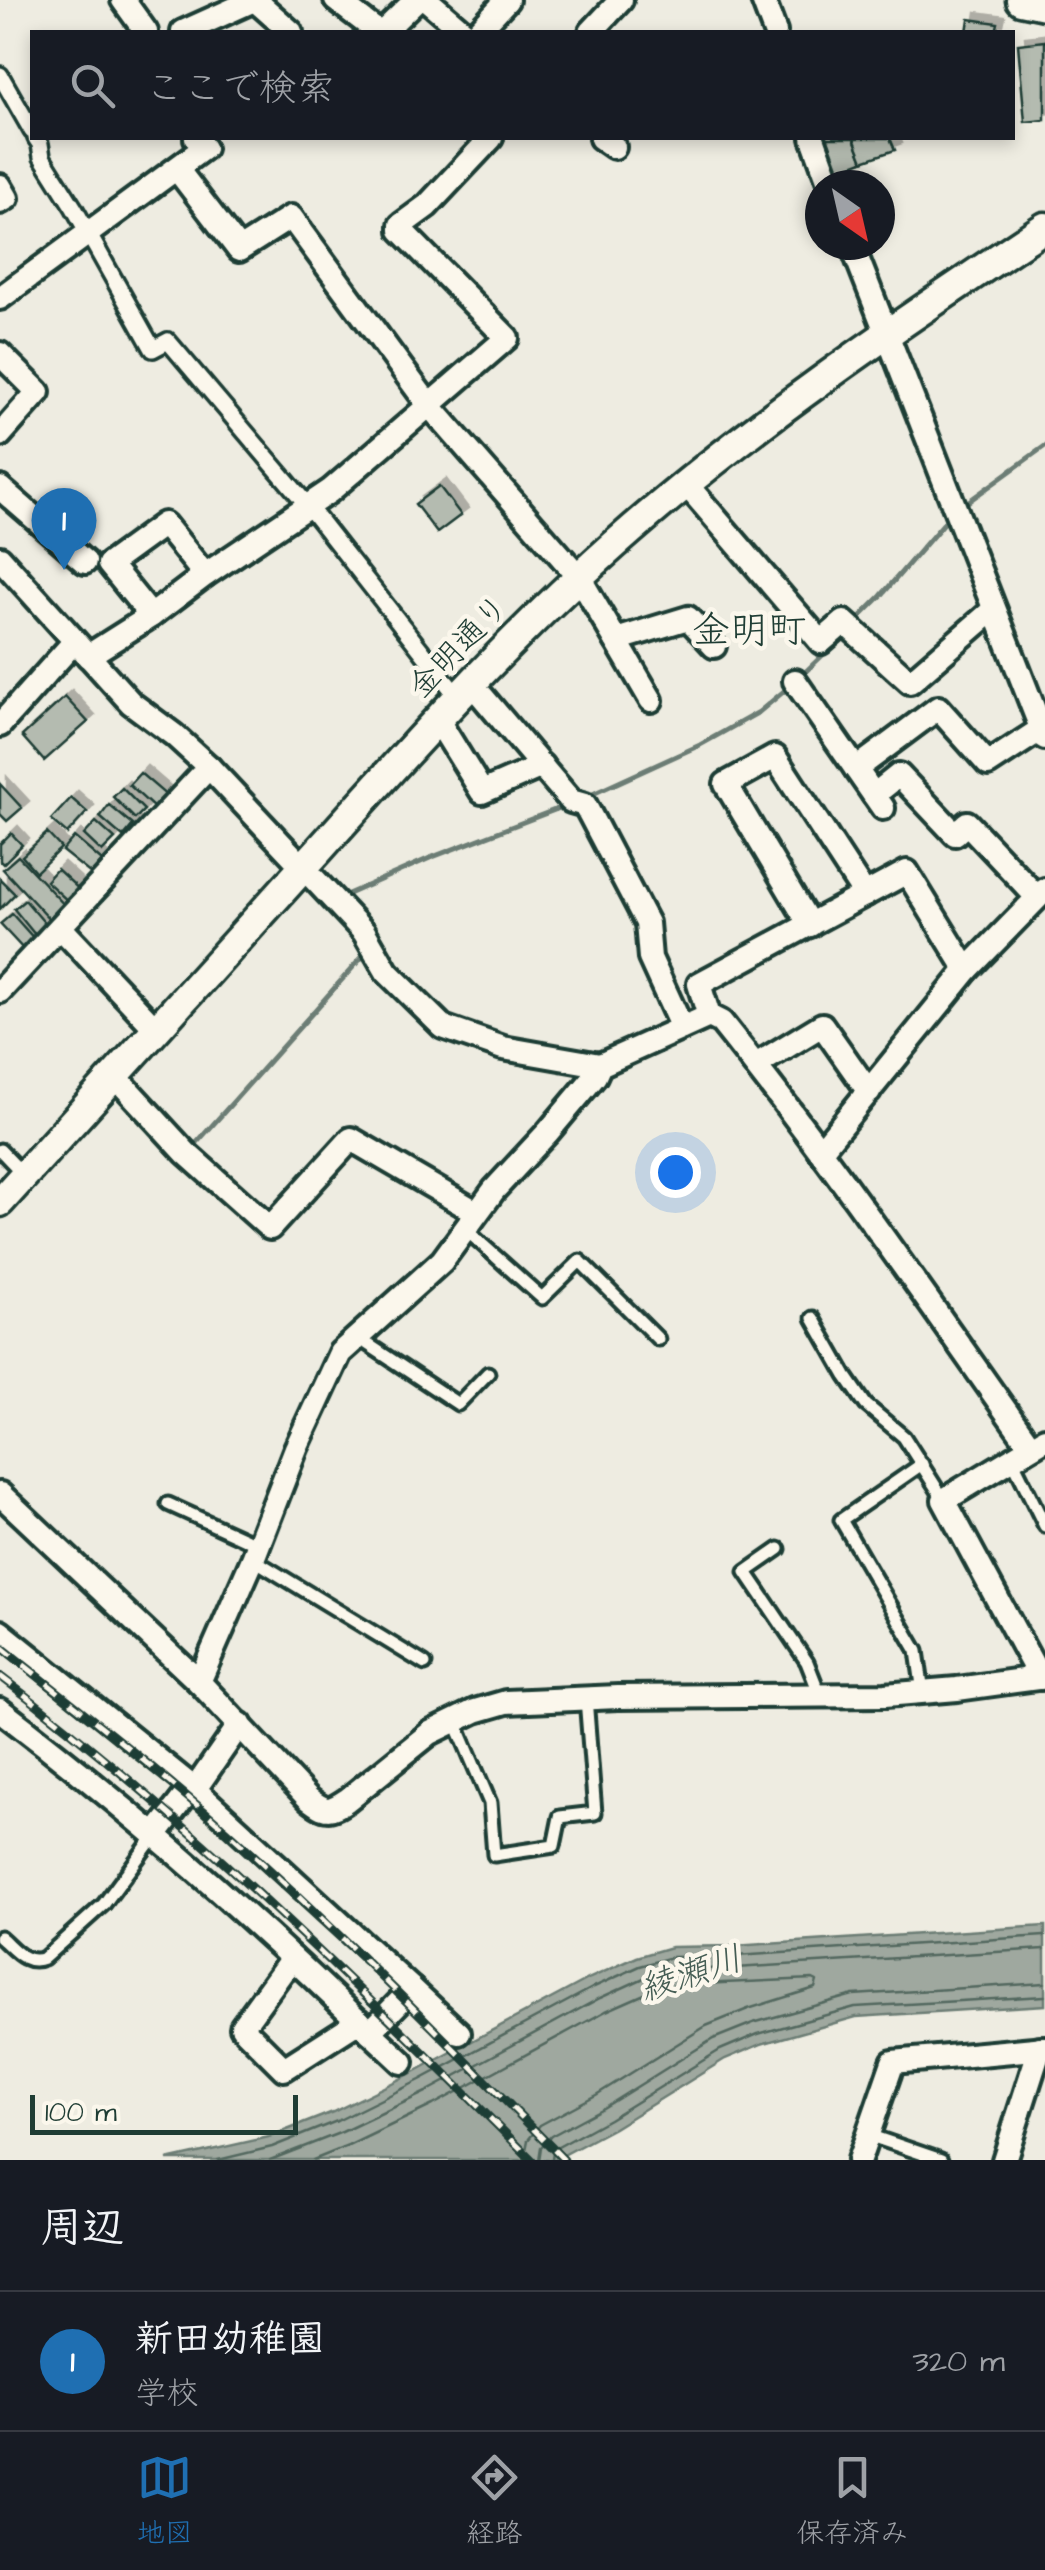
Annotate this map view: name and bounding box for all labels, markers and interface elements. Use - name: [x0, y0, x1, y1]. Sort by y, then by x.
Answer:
- search box: [30, 30, 1015, 140]
- icon: search: [65, 58, 120, 113]
- text: ここで検索: [145, 63, 335, 115]
- north arrow: [805, 170, 895, 260]
- pin: 1: [32, 488, 96, 570]
- street label: 金明通り: [398, 585, 520, 709]
- district label: 金明町: [692, 605, 806, 657]
- your location: [650, 1147, 701, 1198]
- water label: 綾瀬川: [633, 1934, 749, 2014]
- scale bar: [30, 2090, 298, 2134]
- text: 100 m: [45, 2093, 117, 2132]
- text: 周辺: [40, 2200, 124, 2258]
- text: 新田幼稚園: [135, 2314, 325, 2366]
- text: 1: [70, 2339, 75, 2384]
- text: 320 m: [913, 2339, 1005, 2384]
- text: 学校: [135, 2371, 199, 2416]
- tab: 地図: [137, 2450, 193, 2553]
- tab: 経路: [466, 2450, 522, 2553]
- tab: 保存済み: [796, 2450, 908, 2553]

